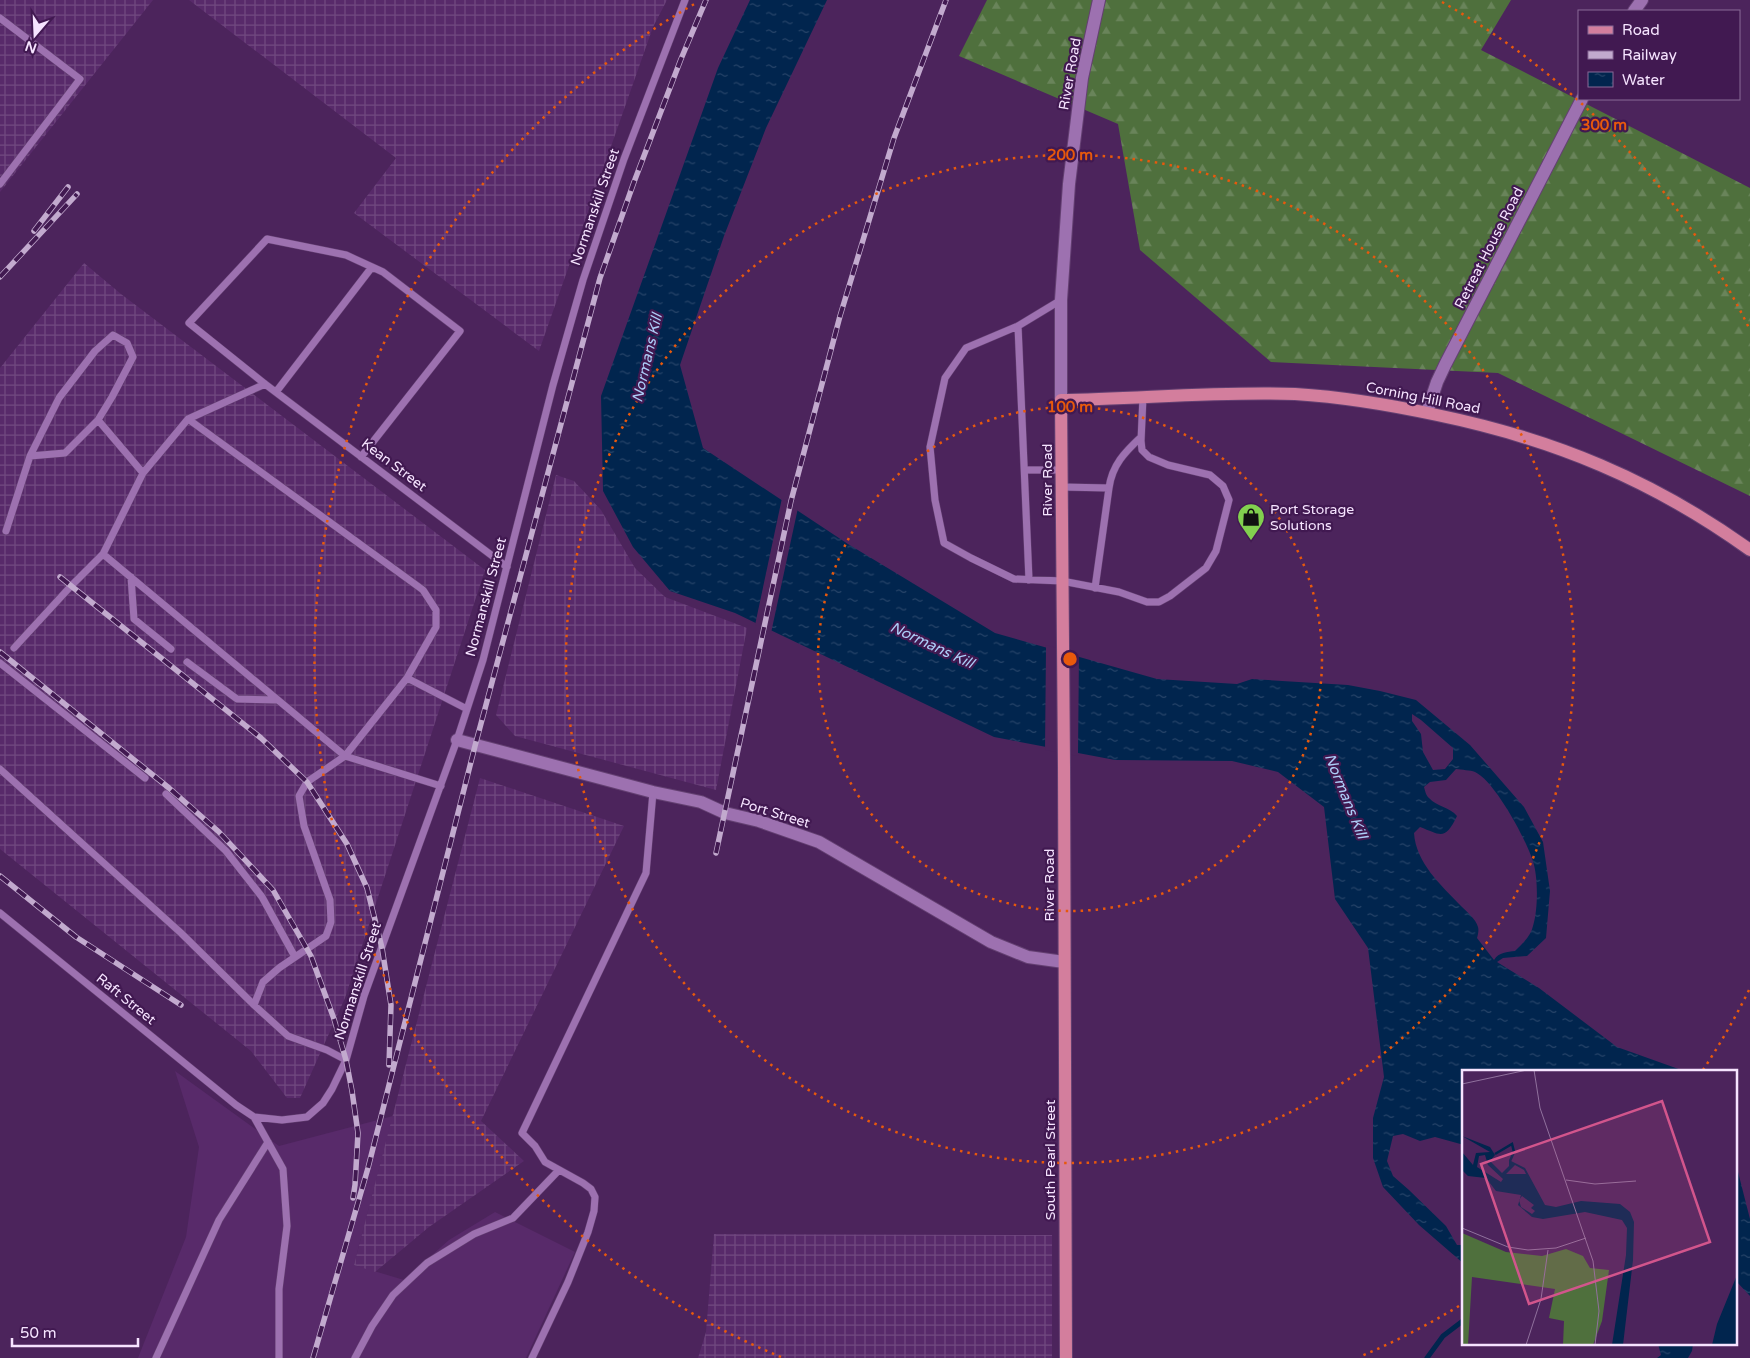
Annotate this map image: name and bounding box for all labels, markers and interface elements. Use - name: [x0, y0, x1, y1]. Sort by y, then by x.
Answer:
- north arrow: [10, 10, 60, 60]
- legend: [1578, 10, 1740, 100]
- text: Road: [1622, 21, 1660, 39]
- text: N: [23, 37, 39, 57]
- street label: River Road: [1055, 37, 1085, 111]
- text: Railway: [1622, 46, 1677, 64]
- text: Water: [1622, 71, 1665, 89]
- text: 300 m: [1581, 116, 1627, 134]
- street label: Normanskill Street: [567, 146, 623, 268]
- text: 200 m: [1047, 146, 1093, 164]
- street label: Retreat House Road: [1451, 184, 1527, 312]
- water label: Normans Kill: [628, 310, 666, 404]
- street label: Corning Hill Road: [1364, 379, 1482, 417]
- text: 100 m: [1047, 398, 1093, 416]
- street label: Kean Street: [358, 435, 431, 495]
- street label: River Road: [1039, 444, 1056, 516]
- place label: Port Storage Solutions: [1270, 501, 1354, 534]
- shop icon: Port Storage Solutions: [1236, 502, 1266, 541]
- street label: Normanskill Street: [462, 535, 510, 658]
- water label: Normans Kill: [887, 618, 979, 673]
- centre of rings: [1061, 650, 1079, 668]
- water label: Normans Kill: [1321, 751, 1372, 843]
- street label: Port Street: [738, 794, 813, 832]
- street label: River Road: [1041, 849, 1058, 921]
- street label: Normanskill Street: [331, 919, 385, 1042]
- street label: Raft Street: [93, 970, 160, 1029]
- inset map: [1462, 1070, 1738, 1346]
- street label: South Pearl Street: [1042, 1099, 1059, 1220]
- scale bar: [12, 1316, 139, 1348]
- text: 50 m: [20, 1324, 57, 1342]

